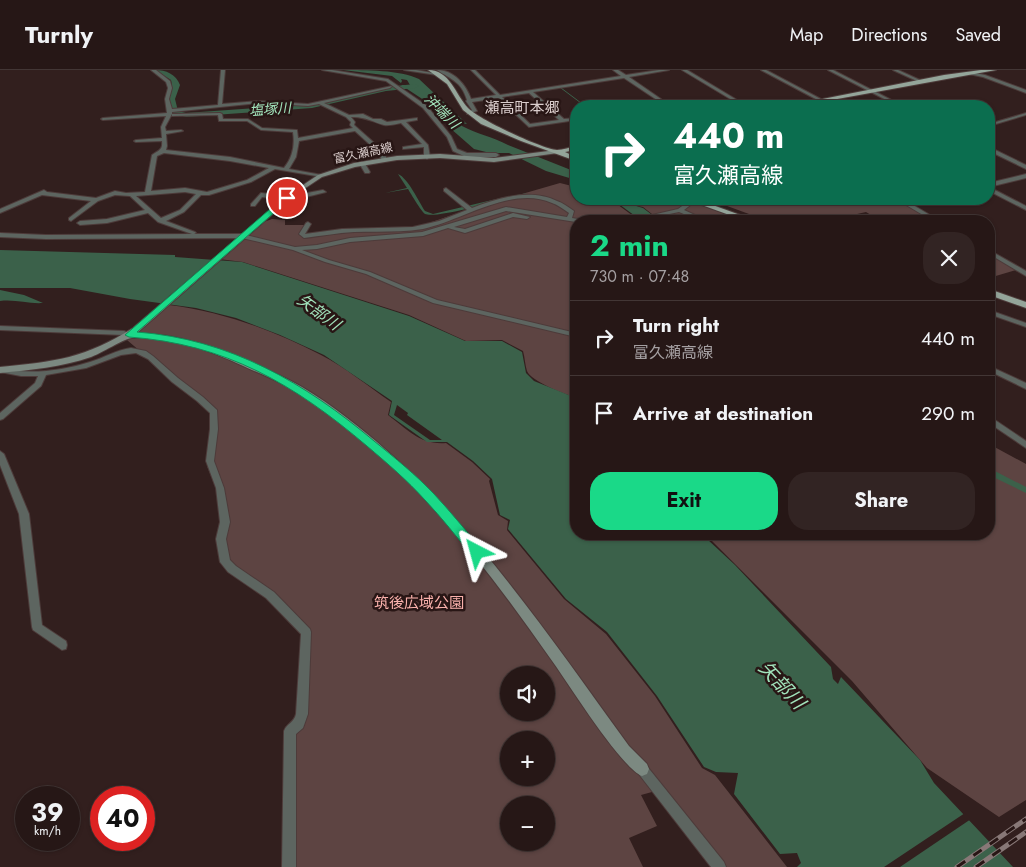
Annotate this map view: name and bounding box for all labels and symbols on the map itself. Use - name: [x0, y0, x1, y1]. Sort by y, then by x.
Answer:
- water label: 沖端川: [420, 89, 465, 134]
- water label: 塩塚川: [248, 97, 294, 120]
- district label: 瀬高町本郷: [484, 97, 560, 119]
- street label: 富久瀬高線: [332, 138, 394, 168]
- pin: [266, 177, 308, 219]
- water label: 矢部川: [293, 289, 347, 337]
- position arrow: [450, 525, 502, 577]
- park label: 筑後広域公園: [374, 592, 464, 614]
- water label: 矢部川: [753, 655, 813, 717]
- speed limit sign: 40: [90, 786, 155, 851]

